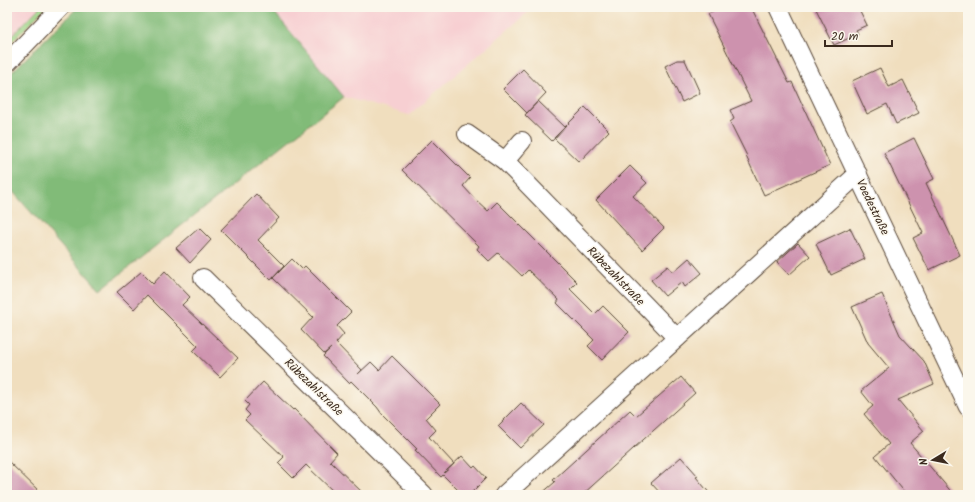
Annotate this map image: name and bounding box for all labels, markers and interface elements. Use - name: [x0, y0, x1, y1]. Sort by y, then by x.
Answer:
- scale bar: [825, 22, 892, 48]
- text: 20 m: [831, 27, 859, 46]
- street label: Voedestraße: [851, 176, 895, 239]
- street label: Rübezahlstraße: [582, 242, 649, 311]
- street label: Rübezahlstraße: [280, 354, 348, 421]
- north arrow: [913, 440, 953, 480]
- text: N: [915, 457, 934, 467]

